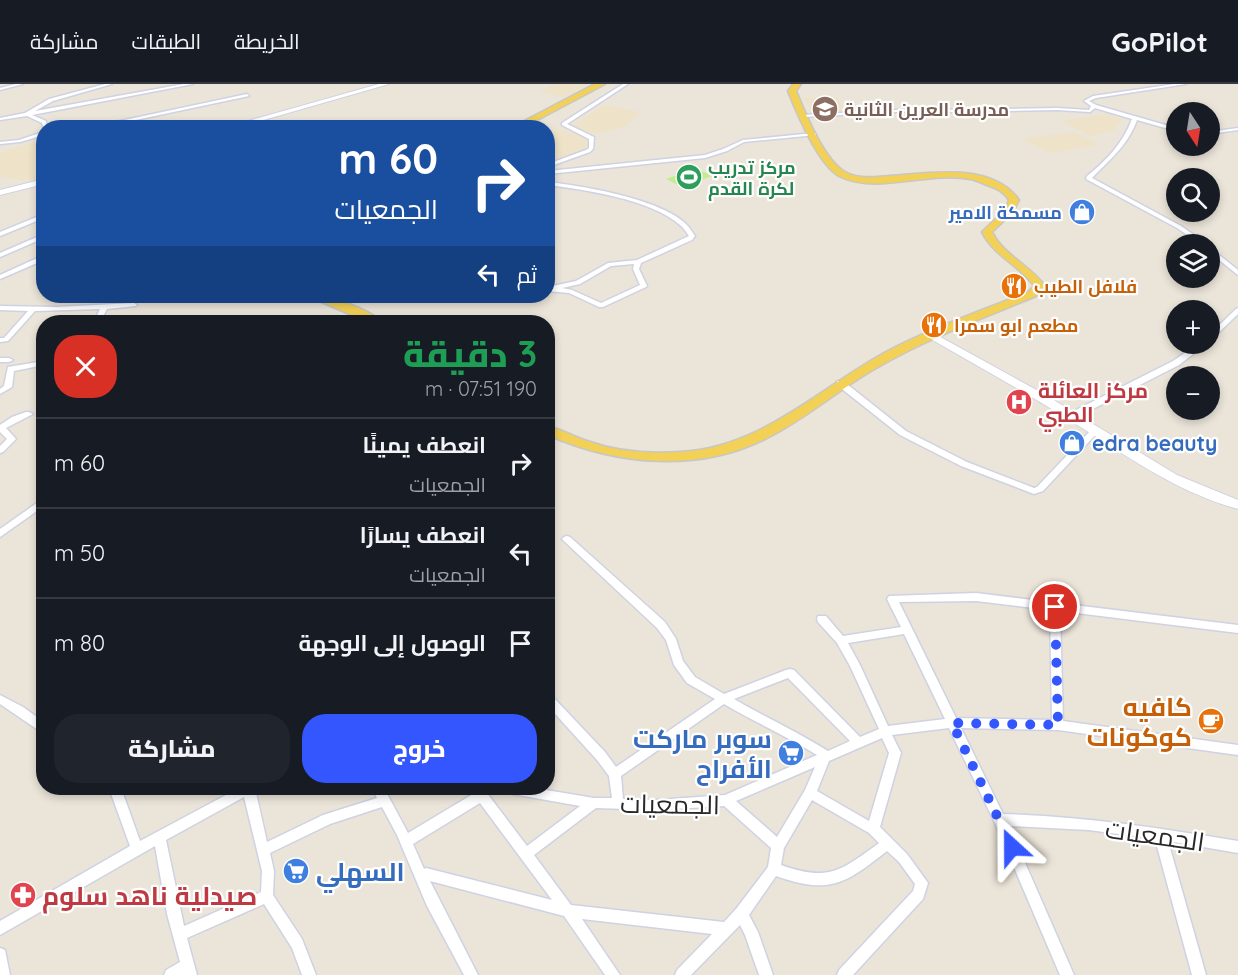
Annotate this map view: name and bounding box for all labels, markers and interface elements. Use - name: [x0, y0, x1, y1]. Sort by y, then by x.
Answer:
- text: GoPilot: [1111, 24, 1208, 59]
- text: مشاركة: [30, 28, 99, 54]
- text: الطبقات: [132, 28, 201, 54]
- text: الخريطة: [234, 28, 300, 54]
- school or university icon: مدرسة العرين الثانية: [810, 94, 840, 124]
- place label: مدرسة العرين الثانية: [844, 98, 1009, 121]
- north arrow: [1166, 102, 1220, 156]
- map controls: [1166, 102, 1220, 420]
- text: 60 m: [338, 132, 438, 185]
- icon: right: [459, 144, 537, 222]
- place label: مركز تدريب لكرة القدم: [708, 156, 796, 201]
- sports icon: مركز تدريب لكرة القدم: [674, 162, 704, 192]
- button: search: [1166, 168, 1220, 222]
- text: الجمعيات: [334, 192, 438, 226]
- shop icon: مسمكة الامير: [1067, 197, 1097, 227]
- place label: مسمكة الامير: [948, 201, 1062, 224]
- button: layers: [1166, 234, 1220, 288]
- icon: left: [472, 258, 505, 291]
- text: ثم: [517, 261, 537, 289]
- restaurant icon: فلافل الطيب: [999, 271, 1029, 301]
- place label: فلافل الطيب: [1034, 275, 1137, 298]
- button: +: [1166, 300, 1220, 354]
- restaurant icon: مطعم ابو سمرا: [919, 310, 949, 340]
- place label: مطعم ابو سمرا: [954, 314, 1079, 338]
- text: 3 دقيقة: [403, 331, 537, 376]
- button: close: [54, 335, 117, 398]
- button: −: [1166, 366, 1220, 420]
- text: 190 m · 07:51: [425, 376, 537, 401]
- place label: مركز العائلة الطبي: [1038, 377, 1148, 432]
- hospital icon: مركز العائلة الطبي: [1004, 387, 1034, 417]
- shop icon: edra beauty: [1057, 428, 1087, 458]
- place label: edra beauty: [1092, 430, 1217, 456]
- text: انعطف يمينًا: [363, 431, 486, 459]
- icon: right: [504, 447, 537, 480]
- text: 60 m: [54, 449, 105, 477]
- text: الجمعيات: [409, 472, 486, 497]
- text: انعطف يسارًا: [360, 521, 486, 549]
- icon: left: [504, 537, 537, 570]
- text: 50 m: [54, 539, 105, 567]
- text: الجمعيات: [409, 562, 486, 587]
- pin: [1029, 581, 1080, 632]
- icon: arrive: [1038, 590, 1071, 623]
- icon: arrive: [504, 627, 537, 660]
- text: 80 m: [54, 629, 105, 657]
- text: الوصول إلى الوجهة: [298, 629, 486, 657]
- place label: كافيه كوكونات: [1087, 690, 1192, 753]
- cafe icon: كافيه كوكونات: [1196, 706, 1226, 736]
- button: مشاركة: [54, 714, 290, 783]
- button: خروج: [302, 714, 537, 783]
- place label: سوبر ماركت الأفراح: [633, 722, 772, 786]
- supermarket icon: سوبر ماركت الأفراح: [776, 738, 806, 768]
- street label: الجمعيات: [620, 787, 720, 821]
- street label: الجمعيات: [1103, 812, 1207, 858]
- position arrow: [980, 815, 1044, 879]
- place label: السهلي: [316, 855, 405, 893]
- supermarket icon: السهلي: [281, 856, 311, 886]
- place label: صيدلية ناهد سلوم: [42, 879, 257, 914]
- pharmacy icon: صيدلية ناهد سلوم: [8, 880, 38, 910]

